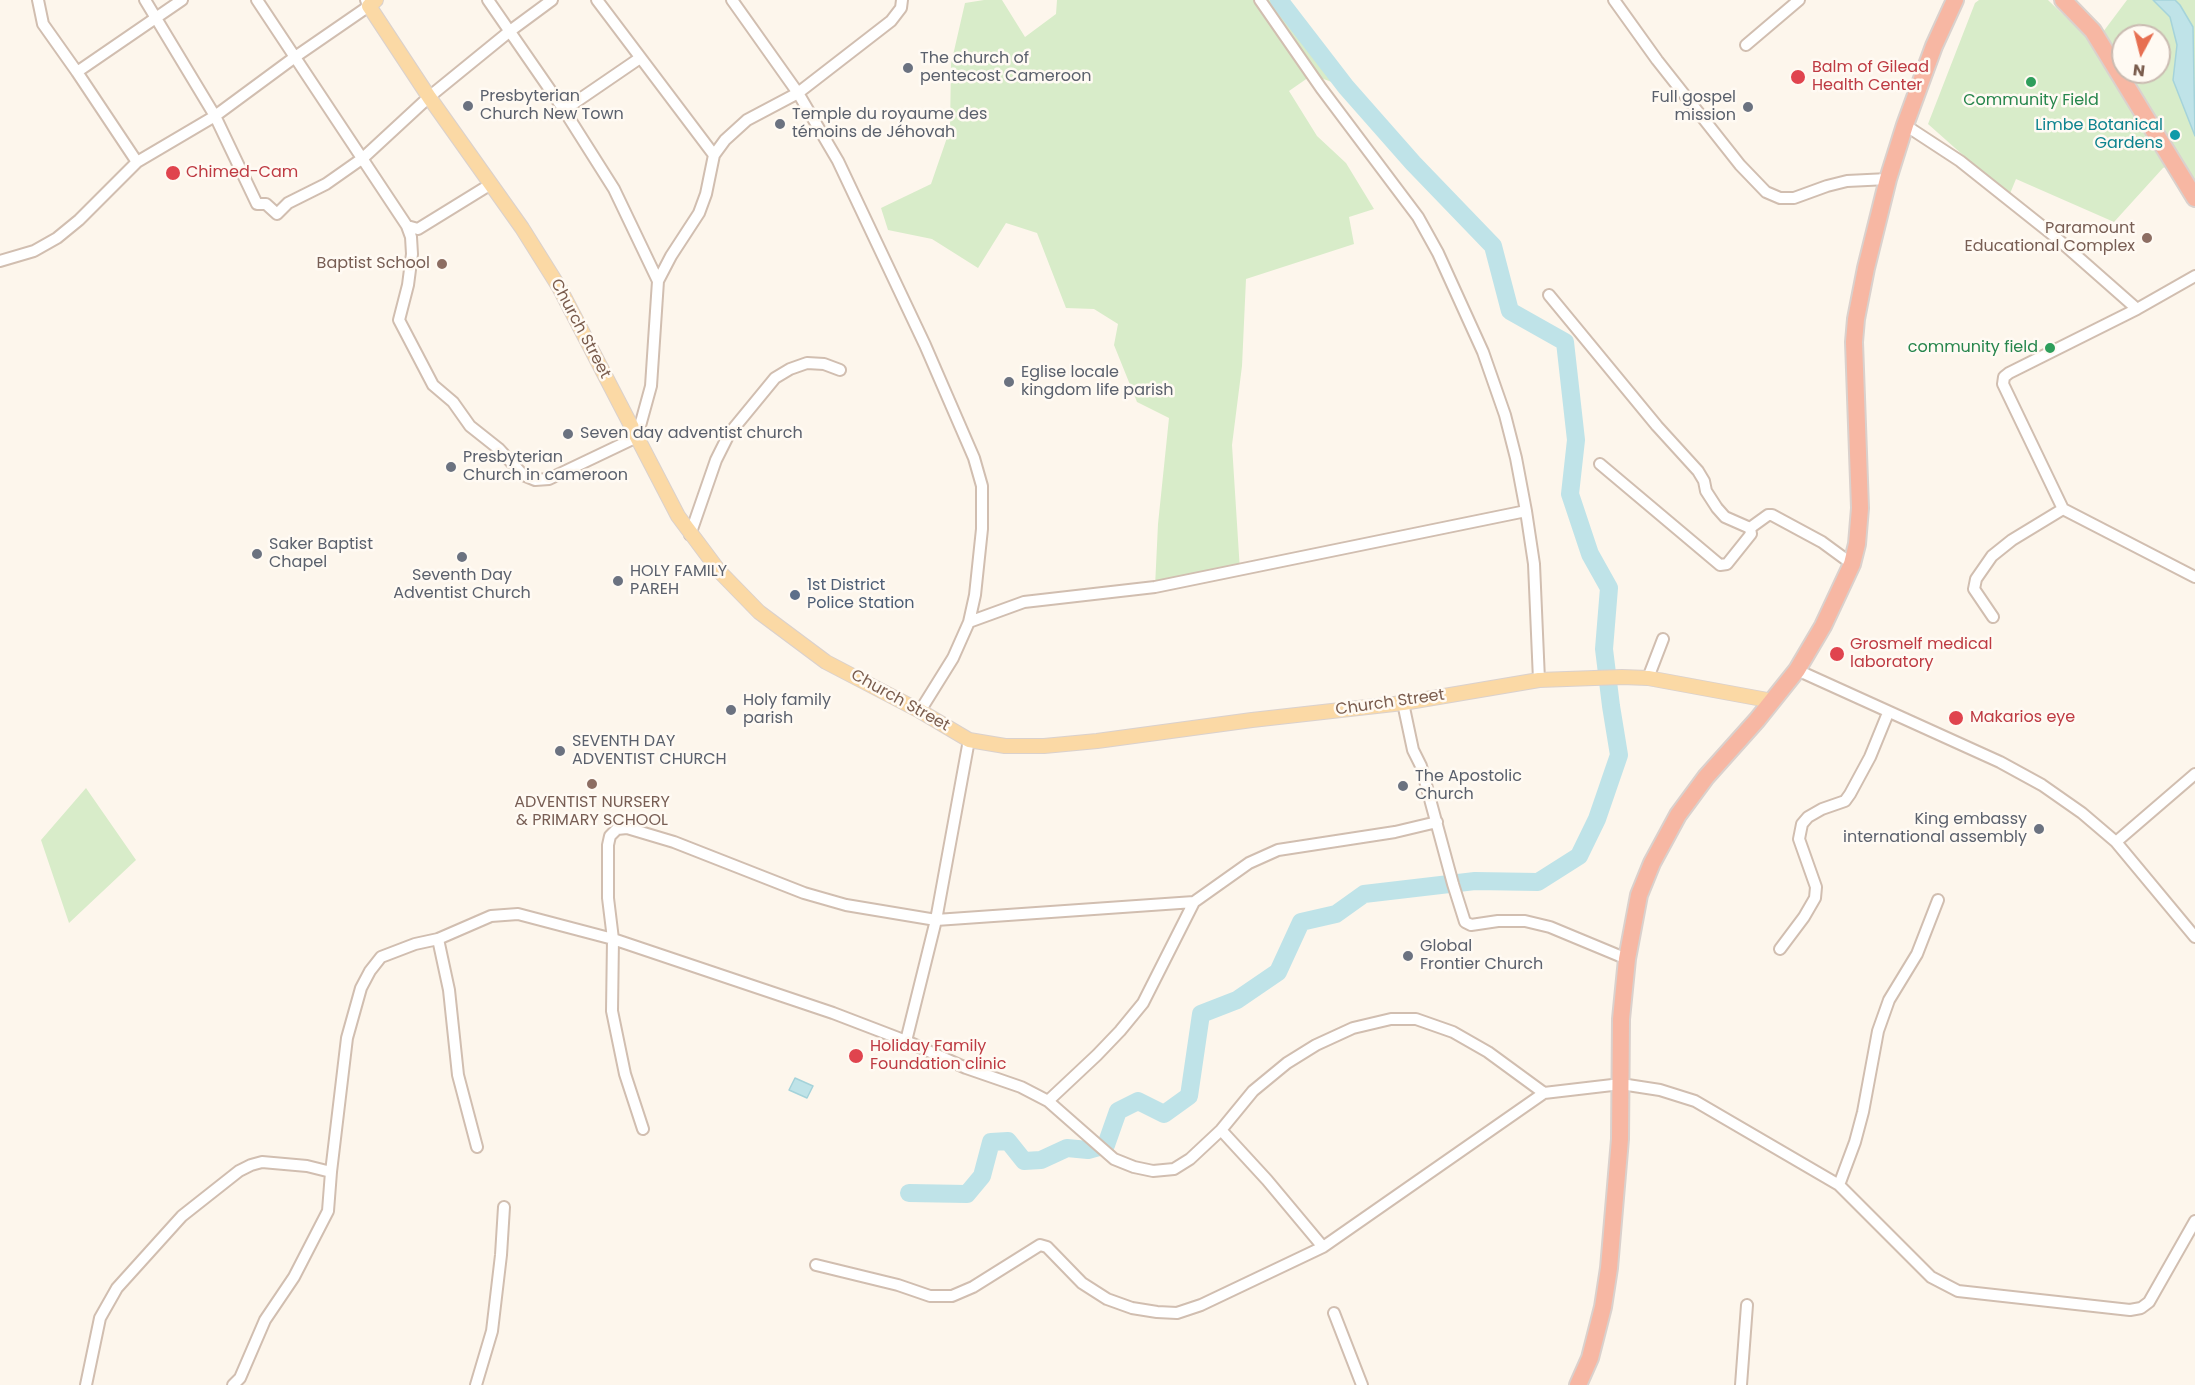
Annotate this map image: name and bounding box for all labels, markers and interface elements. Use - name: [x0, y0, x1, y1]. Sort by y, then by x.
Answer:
- north arrow: [2111, 24, 2171, 84]
- place label: The church of pentecost Cameroon: [920, 49, 1091, 87]
- place label: Balm of Gilead Health Center: [1812, 58, 1929, 96]
- text: N: [2132, 58, 2146, 83]
- marker: The church of pentecost Cameroon: [901, 61, 915, 75]
- marker: Balm of Gilead Health Center: [1789, 68, 1807, 86]
- marker: Community Field: [2024, 75, 2038, 89]
- place label: Presbyterian Church New Town: [480, 87, 624, 125]
- place label: Full gospel mission: [1651, 88, 1736, 126]
- place label: Community Field: [1963, 91, 2099, 111]
- marker: Presbyterian Church New Town: [461, 99, 475, 113]
- marker: Full gospel mission: [1741, 100, 1755, 114]
- place label: Temple du royaume des témoins de Jéhovah: [792, 105, 987, 143]
- place label: Limbe Botanical Gardens: [2035, 116, 2163, 154]
- marker: Temple du royaume des témoins de Jéhovah: [773, 117, 787, 131]
- marker: Limbe Botanical Gardens: [2168, 128, 2182, 142]
- place label: Chimed-Cam: [186, 163, 298, 183]
- marker: Chimed-Cam: [164, 164, 182, 182]
- place label: Paramount Educational Complex: [1965, 219, 2135, 257]
- marker: Paramount Educational Complex: [2140, 231, 2154, 245]
- place label: Baptist School: [317, 254, 430, 274]
- marker: Baptist School: [435, 257, 449, 271]
- street label: Church Street: [546, 276, 614, 382]
- place label: community field: [1908, 338, 2038, 358]
- marker: community field: [2043, 341, 2057, 355]
- place label: Eglise locale kingdom life parish: [1021, 363, 1173, 401]
- marker: Eglise locale kingdom life parish: [1002, 375, 1016, 389]
- place label: Seven day adventist church: [580, 424, 803, 444]
- marker: Seven day adventist church: [561, 427, 575, 441]
- place label: Presbyterian Church in cameroon: [463, 448, 628, 486]
- marker: Presbyterian Church in cameroon: [444, 460, 458, 474]
- place label: Saker Baptist Chapel: [269, 535, 373, 573]
- marker: Saker Baptist Chapel: [250, 547, 264, 561]
- marker: Seventh Day Adventist Church: [455, 550, 469, 564]
- place label: HOLY FAMILY PAREH: [630, 562, 727, 600]
- place label: Seventh Day Adventist Church: [393, 566, 531, 604]
- marker: HOLY FAMILY PAREH: [611, 574, 625, 588]
- place label: 1st District Police Station: [807, 576, 915, 614]
- marker: 1st District Police Station: [788, 588, 802, 602]
- place label: Grosmelf medical laboratory: [1850, 635, 1992, 673]
- marker: Grosmelf medical laboratory: [1828, 645, 1846, 663]
- street label: Church Street: [847, 666, 953, 736]
- street label: Church Street: [1334, 686, 1446, 720]
- place label: Holy family parish: [743, 691, 831, 729]
- marker: Holy family parish: [724, 703, 738, 717]
- place label: Makarios eye: [1970, 708, 2075, 728]
- marker: Makarios eye: [1947, 709, 1965, 727]
- place label: SEVENTH DAY ADVENTIST CHURCH: [572, 732, 727, 770]
- marker: SEVENTH DAY ADVENTIST CHURCH: [553, 744, 567, 758]
- place label: The Apostolic Church: [1415, 767, 1522, 805]
- marker: ADVENTIST NURSERY & PRIMARY SCHOOL: [585, 777, 599, 791]
- marker: The Apostolic Church: [1396, 779, 1410, 793]
- place label: ADVENTIST NURSERY & PRIMARY SCHOOL: [514, 793, 670, 831]
- place label: King embassy international assembly: [1843, 810, 2027, 848]
- marker: King embassy international assembly: [2032, 822, 2046, 836]
- place label: Global Frontier Church: [1420, 937, 1543, 975]
- marker: Global Frontier Church: [1401, 949, 1415, 963]
- place label: Holiday Family Foundation clinic: [870, 1037, 1006, 1075]
- marker: Holiday Family Foundation clinic: [847, 1047, 865, 1065]

